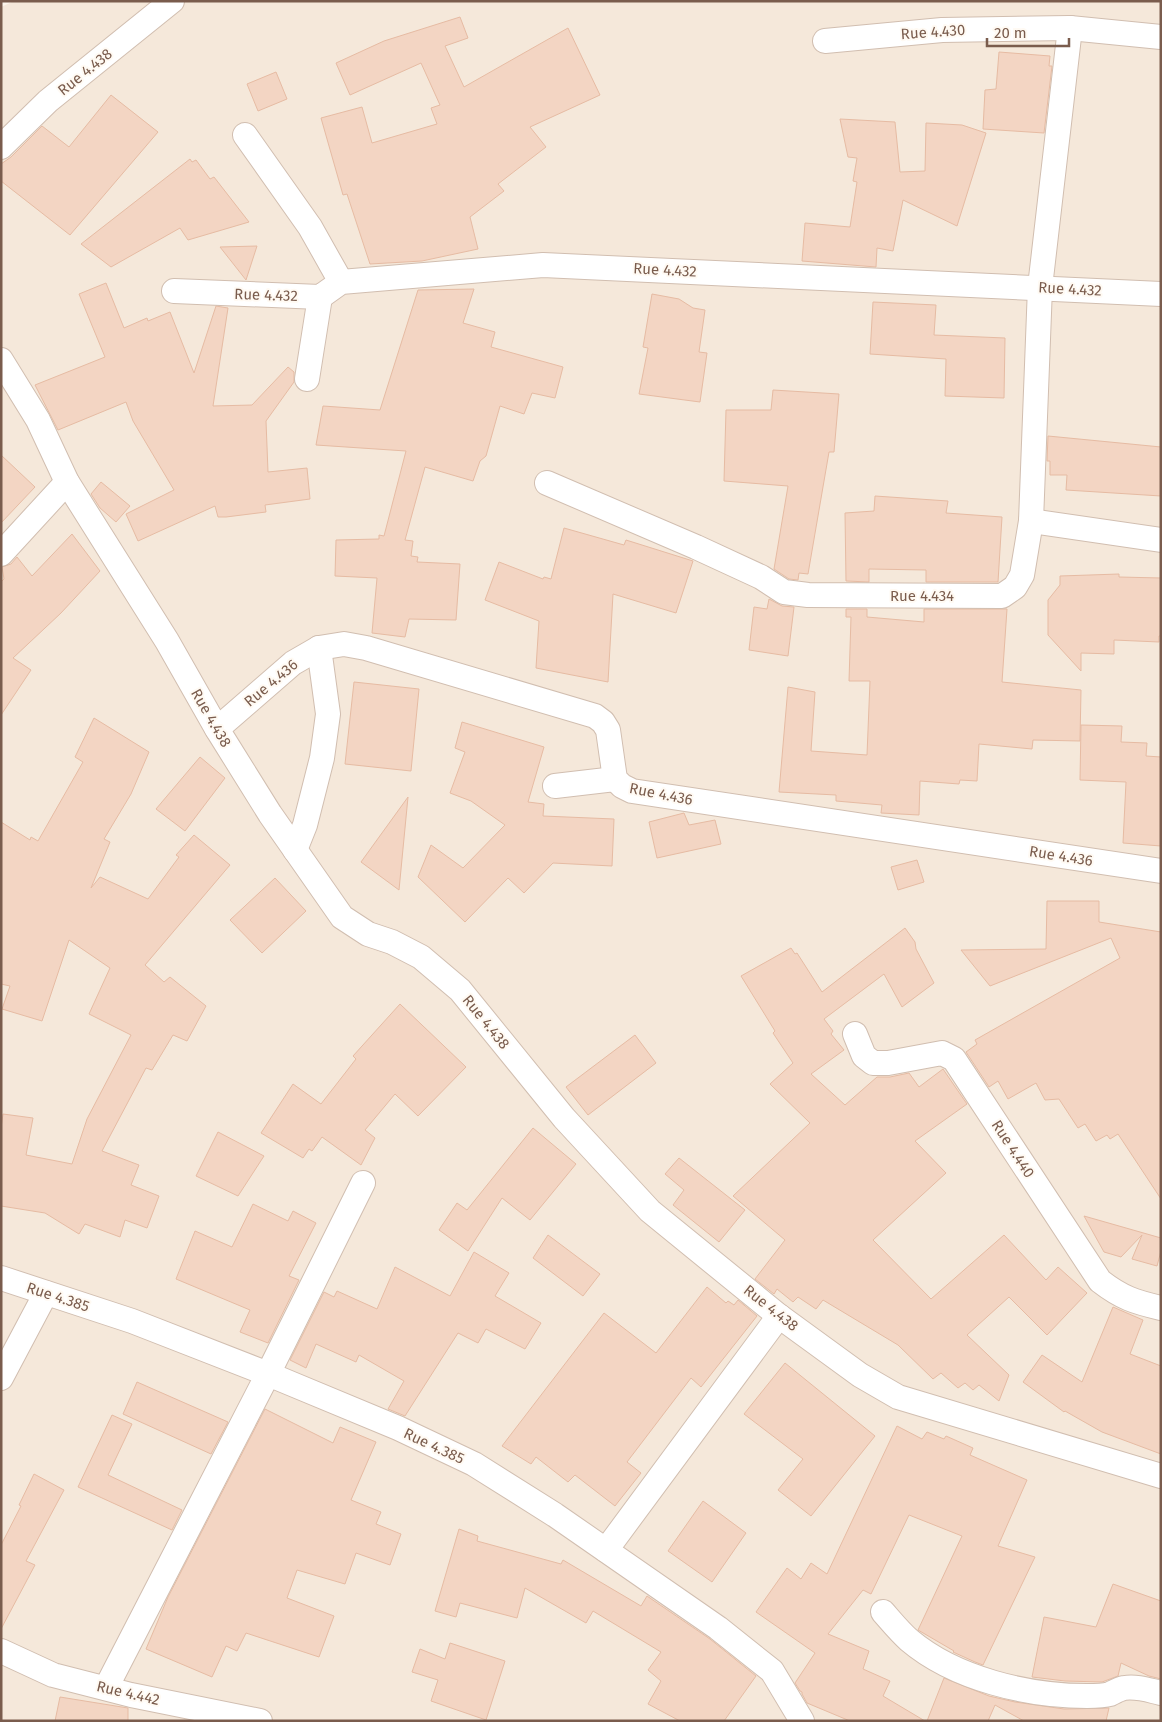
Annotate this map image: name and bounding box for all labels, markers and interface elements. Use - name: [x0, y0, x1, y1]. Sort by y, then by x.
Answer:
- scale bar: [987, 15, 1070, 47]
- street label: Rue 4.430: [900, 21, 966, 43]
- text: 20 m: [994, 24, 1027, 42]
- street label: Rue 4.438: [54, 45, 116, 99]
- street label: Rue 4.432: [633, 259, 697, 281]
- street label: Rue 4.432: [1038, 278, 1102, 300]
- street label: Rue 4.432: [234, 285, 298, 305]
- street label: Rue 4.434: [890, 587, 954, 605]
- street label: Rue 4.436: [241, 655, 301, 711]
- street label: Rue 4.438: [187, 686, 235, 750]
- street label: Rue 4.436: [628, 779, 694, 809]
- street label: Rue 4.436: [1028, 842, 1094, 870]
- street label: Rue 4.438: [459, 991, 513, 1053]
- street label: Rue 4.440: [988, 1117, 1038, 1181]
- street label: Rue 4.385: [24, 1278, 92, 1316]
- street label: Rue 4.438: [740, 1281, 802, 1335]
- street label: Rue 4.385: [401, 1424, 467, 1468]
- street label: Rue 4.442: [95, 1677, 161, 1709]

